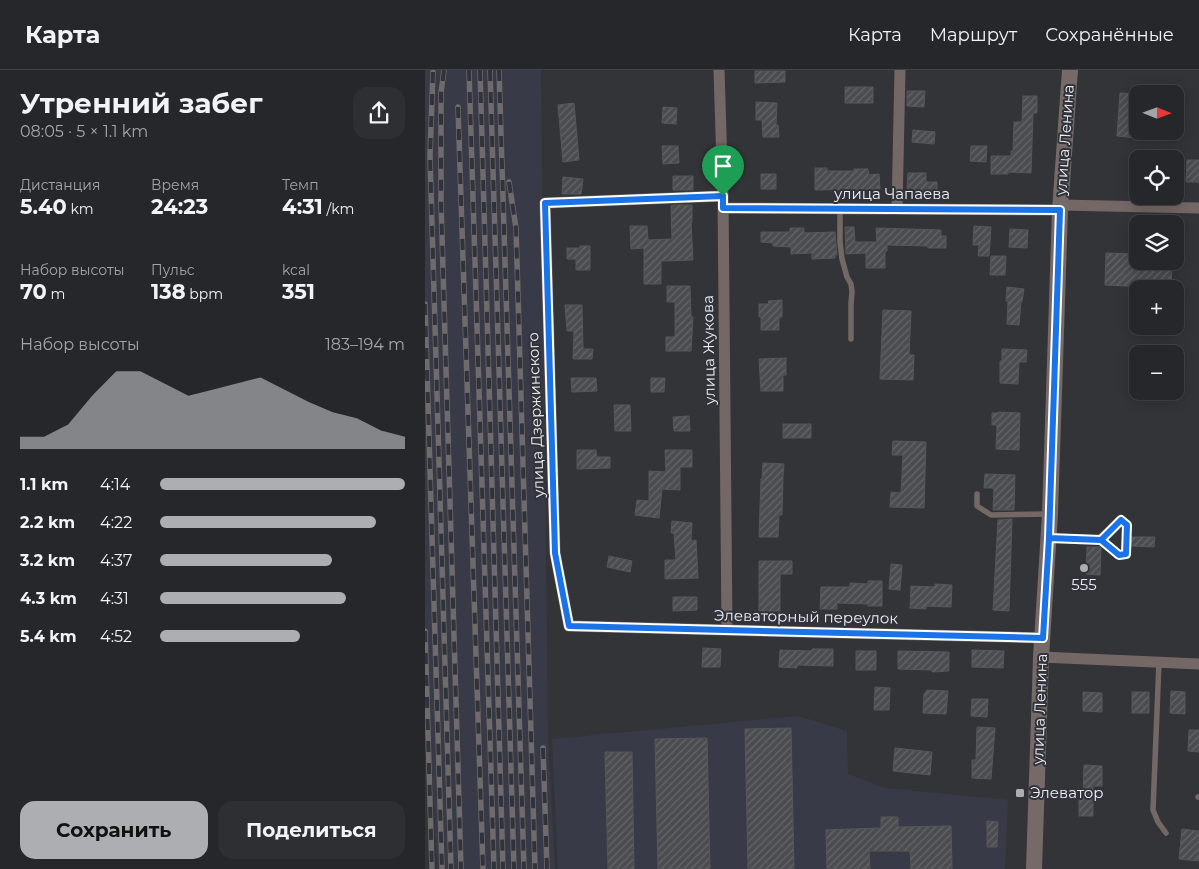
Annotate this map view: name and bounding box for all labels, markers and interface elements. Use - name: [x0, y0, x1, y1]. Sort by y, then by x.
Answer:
- text: Карта: [25, 20, 100, 49]
- text: Карта: [848, 24, 902, 46]
- text: Маршрут: [930, 24, 1017, 46]
- text: Сохранённые: [1045, 24, 1174, 46]
- street label: улица Ленина: [1051, 84, 1078, 197]
- north arrow: [1129, 85, 1184, 140]
- map controls: [1129, 85, 1184, 400]
- text: Утренний забег: [20, 86, 263, 120]
- button: share: [353, 87, 405, 139]
- text: 08:05 · 5 × 1.1 km: [20, 122, 148, 141]
- pin: [702, 145, 744, 196]
- button: locate: [1129, 150, 1184, 205]
- icon: arrive: [709, 152, 737, 180]
- text: Дистанция: [20, 176, 100, 194]
- text: Время: [151, 176, 199, 194]
- text: Темп: [282, 176, 319, 194]
- street label: улица Чапаева: [833, 184, 950, 203]
- text: 5.40: [20, 194, 67, 219]
- text: 24:23: [151, 194, 208, 219]
- text: 4:31: [282, 194, 323, 219]
- text: km: [67, 200, 94, 218]
- text: /km: [323, 200, 354, 218]
- button: layers: [1129, 215, 1184, 270]
- text: Набор высоты: [20, 261, 125, 279]
- text: Пульс: [151, 261, 195, 279]
- text: kcal: [282, 261, 310, 279]
- text: 70: [20, 279, 47, 304]
- text: 138: [151, 279, 186, 304]
- text: 351: [282, 279, 315, 304]
- button: +: [1129, 280, 1184, 335]
- text: m: [47, 285, 65, 303]
- text: bpm: [186, 285, 223, 303]
- street label: улица Жукова: [698, 295, 719, 406]
- street label: улица Дзержинского: [523, 332, 548, 499]
- text: Набор высоты: [20, 335, 140, 354]
- text: 183–194 m: [325, 335, 405, 354]
- button: −: [1129, 345, 1184, 400]
- text: 1.1 km: [20, 475, 68, 494]
- text: 4:14: [100, 475, 130, 494]
- text: 2.2 km: [20, 513, 75, 532]
- text: 4:22: [100, 513, 132, 532]
- text: 3.2 km: [20, 551, 75, 570]
- text: 4:37: [100, 551, 132, 570]
- marker: 555: [1078, 562, 1090, 574]
- place label: 555: [1071, 575, 1097, 594]
- text: 4.3 km: [20, 589, 77, 608]
- text: 4:31: [100, 589, 129, 608]
- street label: Элеваторный переулок: [714, 605, 899, 628]
- text: 5.4 km: [20, 627, 76, 646]
- text: 4:52: [100, 627, 132, 646]
- street label: улица Ленина: [1028, 653, 1051, 766]
- place label: Элеватор: [1030, 783, 1104, 802]
- marker: Элеватор: [1014, 787, 1026, 799]
- button: Сохранить: [20, 801, 208, 859]
- button: Поделиться: [218, 801, 405, 859]

